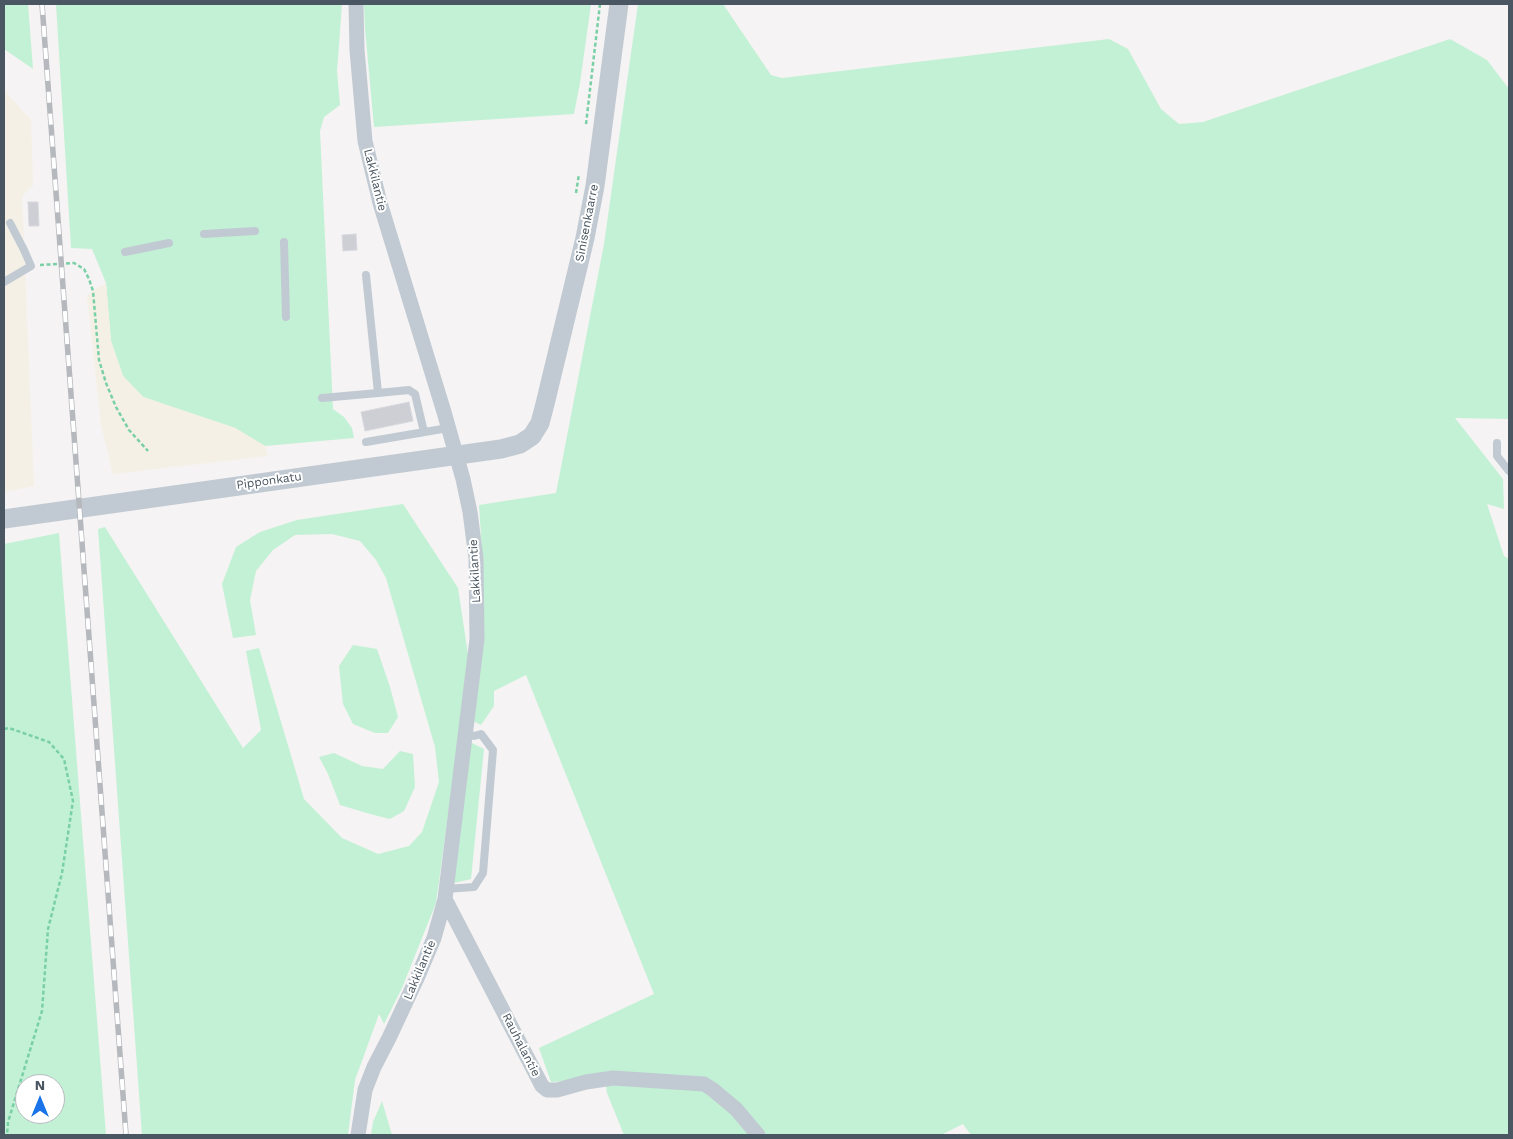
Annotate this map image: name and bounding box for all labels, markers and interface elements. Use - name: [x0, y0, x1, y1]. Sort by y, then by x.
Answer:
- street label: Lakkilantie: [360, 147, 390, 213]
- street label: Sinisenkaarre: [572, 183, 602, 263]
- street label: Pipponkatu: [235, 469, 303, 493]
- street label: Lakkilantie: [466, 539, 484, 603]
- street label: Lakkilantie: [401, 938, 439, 1002]
- street label: Rauhalantie: [499, 1011, 543, 1079]
- north arrow: [15, 1074, 65, 1124]
- text: N: [35, 1077, 45, 1093]

